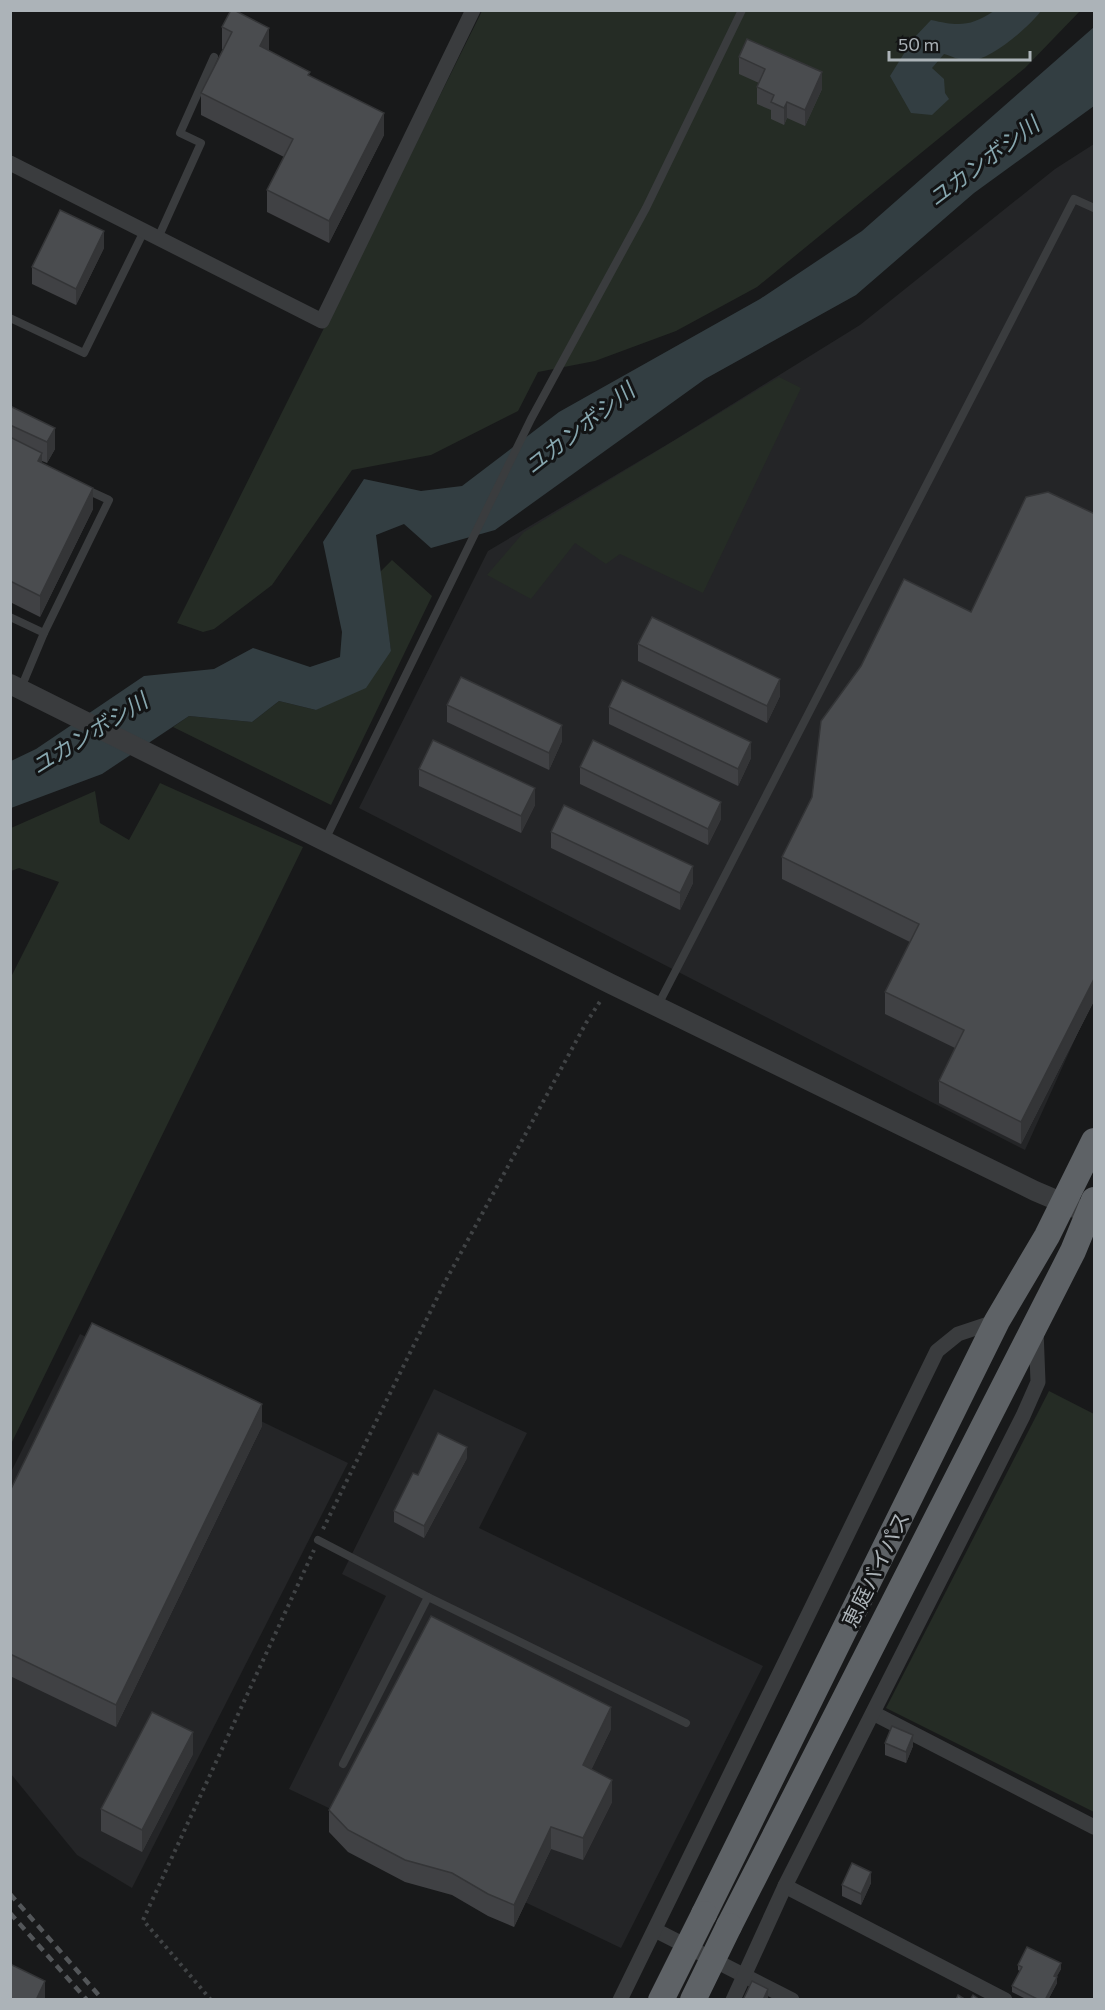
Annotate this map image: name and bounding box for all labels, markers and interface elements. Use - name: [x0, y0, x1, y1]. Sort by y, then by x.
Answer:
- scale bar: [889, 24, 1030, 62]
- text: 50 m: [898, 33, 939, 55]
- water label: ユカンボシ川: [922, 109, 1045, 212]
- water label: ユカンボシ川: [519, 376, 641, 479]
- water label: ユカンボシ川: [26, 686, 154, 779]
- street label: 恵庭バイパス: [836, 1507, 914, 1631]

